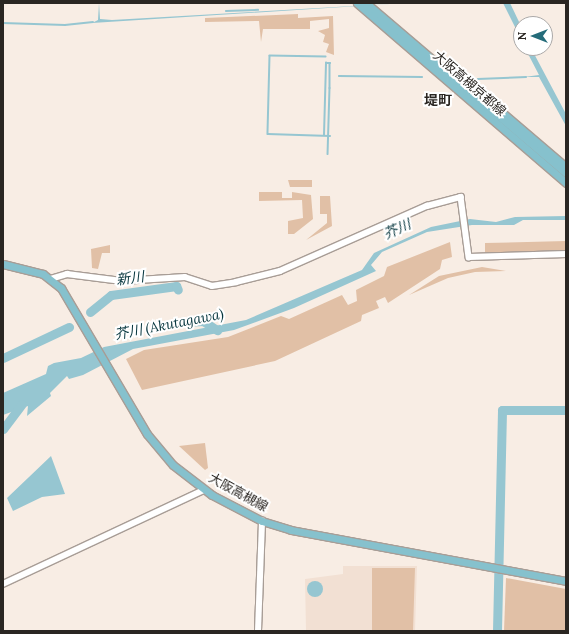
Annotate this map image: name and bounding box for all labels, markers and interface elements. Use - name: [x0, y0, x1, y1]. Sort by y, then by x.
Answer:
- north arrow: [513, 16, 553, 56]
- text: N: [515, 32, 529, 40]
- street label: 大阪高槻京都線: [430, 48, 508, 120]
- district label: 堤町: [424, 92, 452, 108]
- water label: 芥川: [381, 216, 413, 242]
- water label: 新川: [115, 268, 145, 288]
- water label: 芥川 (Akutagawa): [113, 305, 225, 343]
- street label: 大阪高槻線: [206, 470, 270, 516]

